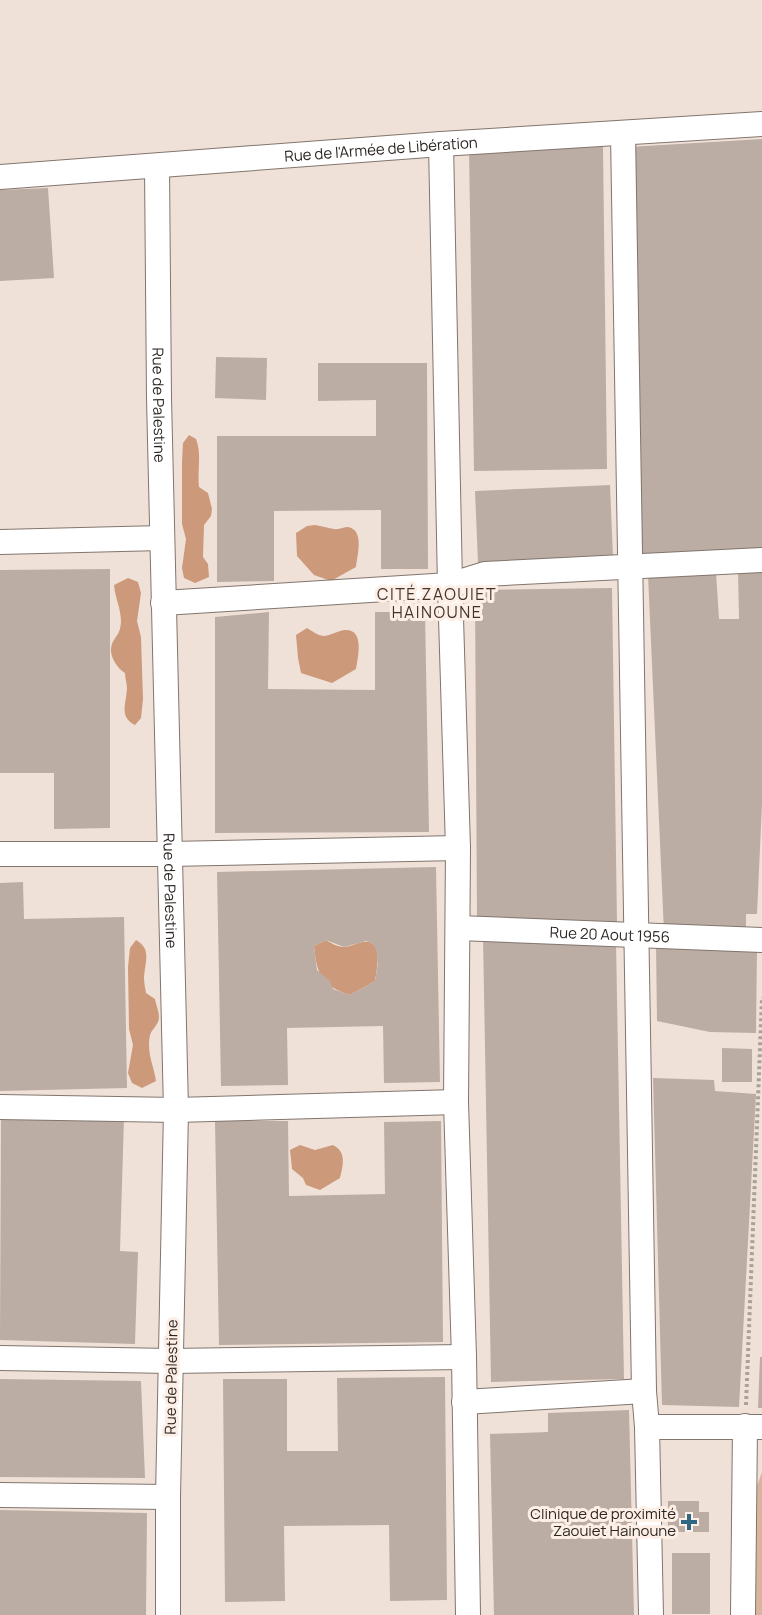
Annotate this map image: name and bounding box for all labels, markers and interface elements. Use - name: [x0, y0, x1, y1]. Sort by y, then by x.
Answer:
- street label: Rue de l'Armée de Libération: [283, 131, 478, 166]
- street label: Rue de Palestine: [148, 347, 171, 463]
- district label: CITÉ ZAOUIET HAINOUNE: [377, 583, 497, 623]
- street label: Rue de Palestine: [159, 833, 183, 949]
- street label: Rue 20 Aout 1956: [549, 921, 670, 947]
- street label: Rue de Palestine: [159, 1319, 183, 1435]
- place label: Clinique de proximité Zaouiet Hainoune: [530, 1503, 676, 1541]
- marker: Clinique de proximité Zaouiet Hainoune: [680, 1513, 698, 1531]

